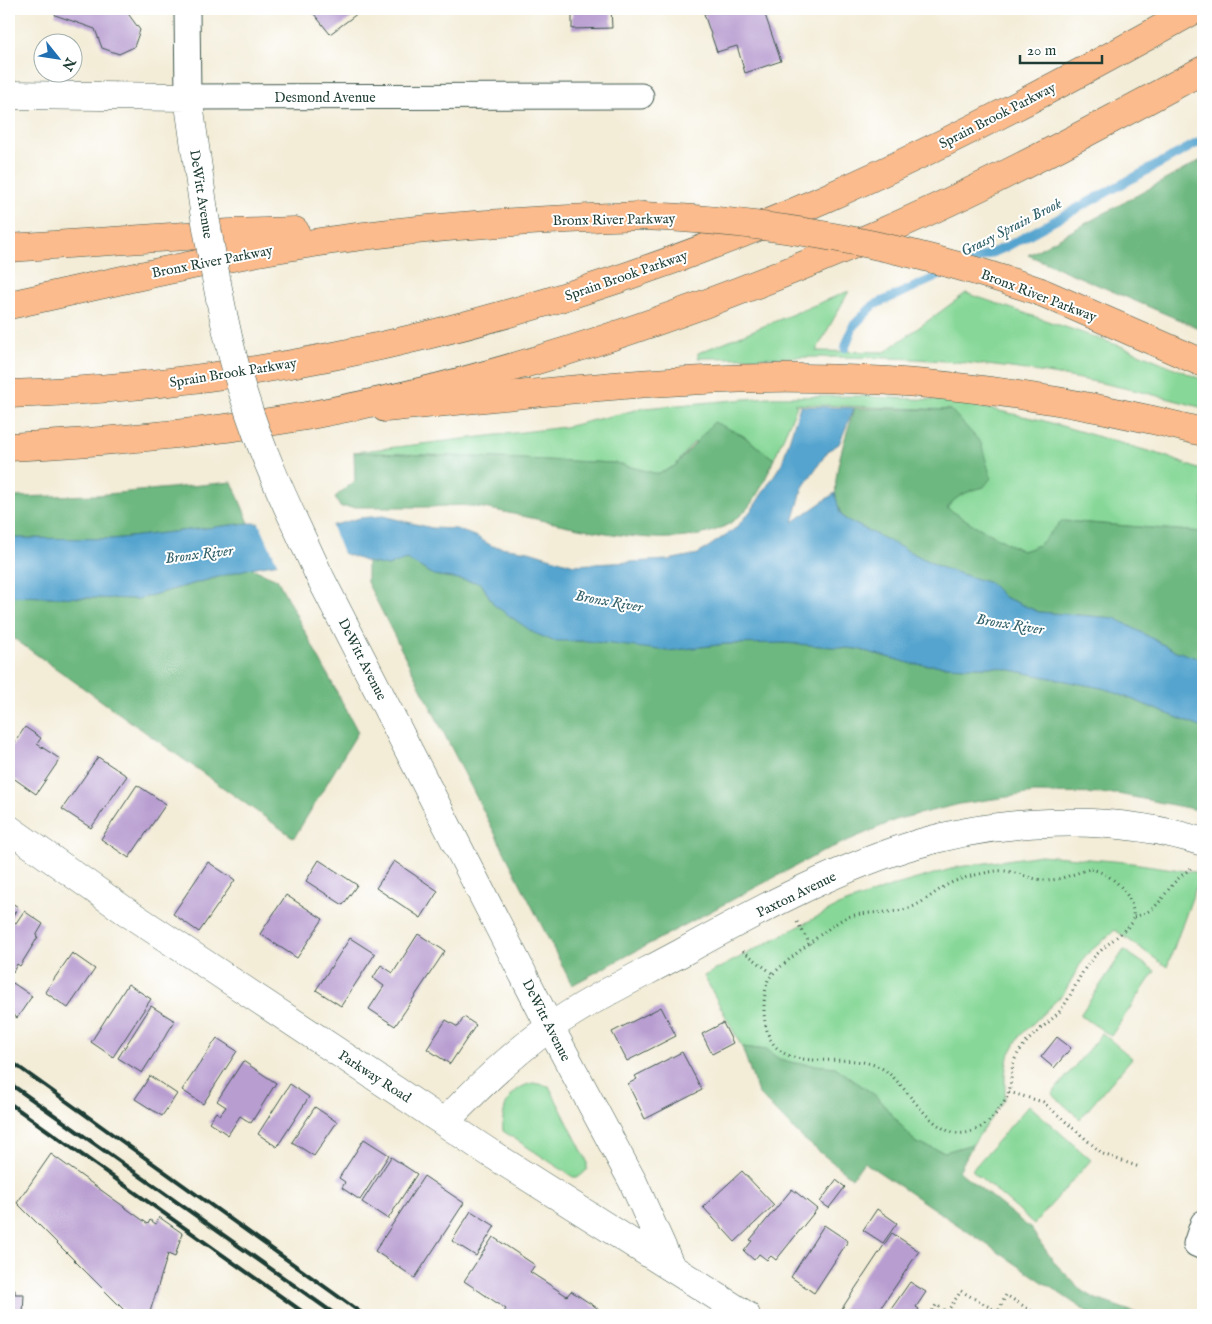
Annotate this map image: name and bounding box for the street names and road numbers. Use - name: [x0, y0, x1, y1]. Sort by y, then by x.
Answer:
- street label: Sprain Brook Parkway: [936, 79, 1059, 153]
- street label: Desmond Avenue: [274, 89, 376, 107]
- street label: DeWitt Avenue: [185, 148, 217, 240]
- street label: Bronx River Parkway: [552, 210, 676, 230]
- street label: Bronx River Parkway: [150, 241, 274, 283]
- street label: Sprain Brook Parkway: [563, 246, 690, 305]
- street label: Bronx River Parkway: [978, 266, 1099, 326]
- street label: Sprain Brook Parkway: [168, 354, 298, 392]
- street label: DeWitt Avenue: [334, 615, 391, 704]
- street label: Paxton Avenue: [754, 868, 840, 922]
- street label: DeWitt Avenue: [518, 976, 575, 1065]
- street label: Parkway Road: [335, 1047, 415, 1107]

